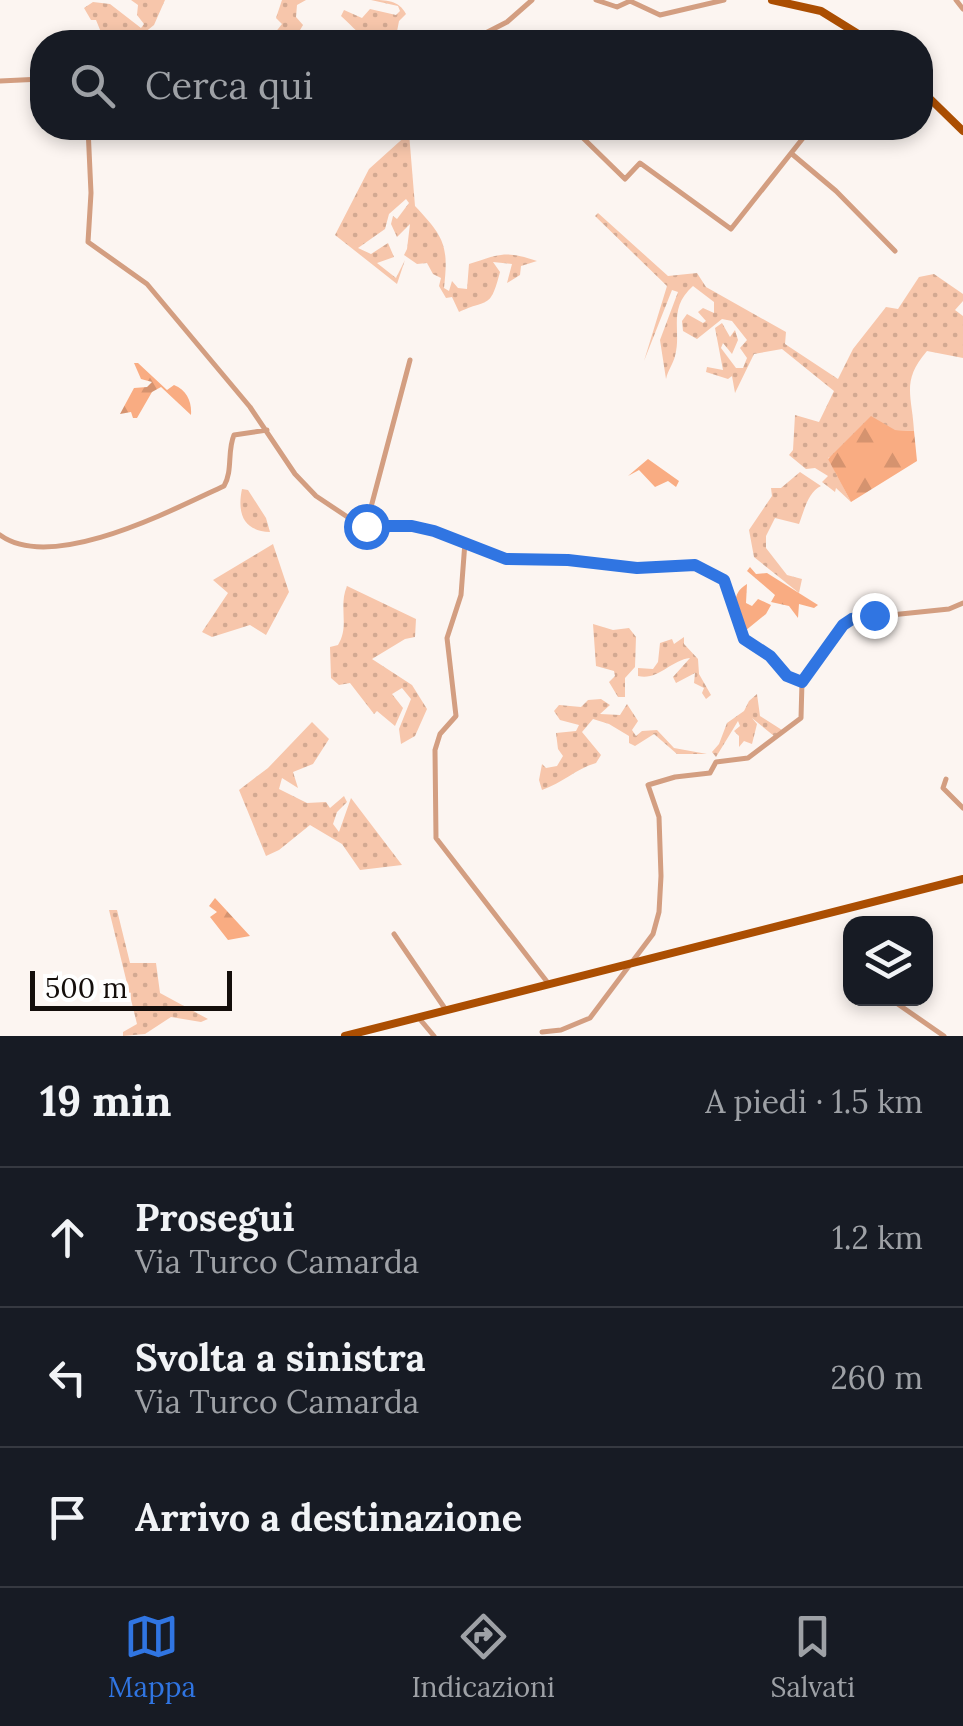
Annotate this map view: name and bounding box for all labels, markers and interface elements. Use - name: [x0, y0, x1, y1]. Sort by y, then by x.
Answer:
- search box: [30, 30, 933, 140]
- icon: search: [65, 58, 120, 113]
- text: Cerca qui: [145, 61, 313, 109]
- route start: [344, 504, 390, 550]
- route end: [852, 593, 898, 639]
- map controls: [843, 916, 933, 1006]
- button: layers: [843, 916, 933, 1006]
- scale bar: [30, 966, 232, 1010]
- text: 500 m: [45, 970, 127, 1006]
- text: 19 min: [40, 1074, 171, 1128]
- text: A piedi · 1.5 km: [705, 1081, 923, 1122]
- text: Prosegui: [135, 1193, 295, 1241]
- icon: ahead: [40, 1210, 95, 1265]
- text: 1.2 km: [832, 1217, 923, 1258]
- text: Via Turco Camarda: [135, 1241, 419, 1282]
- text: Svolta a sinistra: [135, 1333, 425, 1381]
- icon: left: [40, 1350, 95, 1405]
- text: 260 m: [830, 1357, 923, 1398]
- text: Via Turco Camarda: [135, 1381, 419, 1422]
- icon: arrive: [40, 1490, 95, 1545]
- text: Arrivo a destinazione: [135, 1493, 522, 1541]
- tab: Mappa: [108, 1609, 196, 1705]
- tab: Indicazioni: [411, 1609, 555, 1705]
- tab: Salvati: [771, 1609, 855, 1705]

